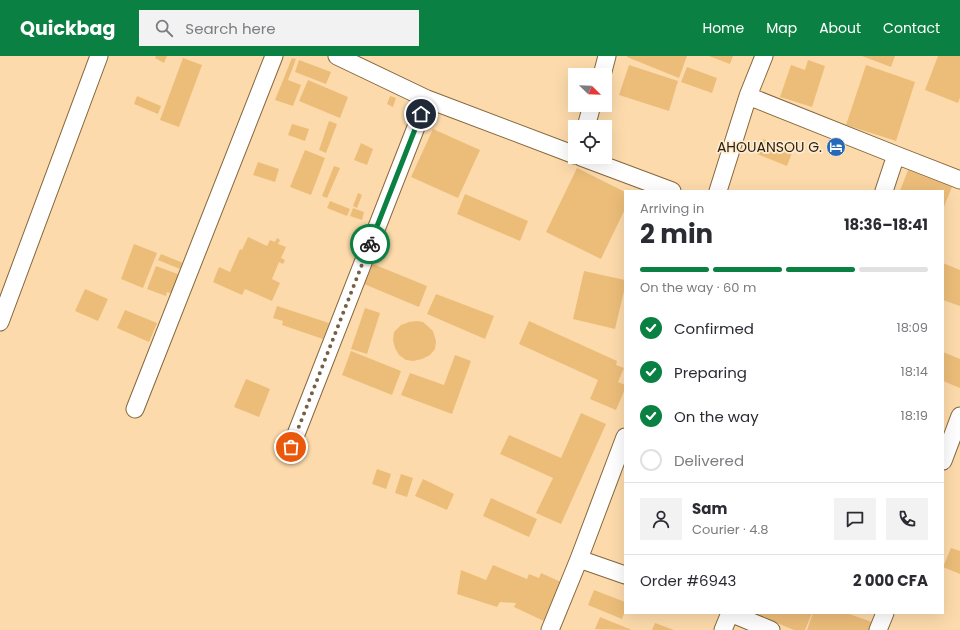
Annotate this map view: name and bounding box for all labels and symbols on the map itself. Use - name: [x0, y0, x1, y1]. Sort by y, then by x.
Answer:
- north arrow: [568, 68, 612, 112]
- pin: [404, 97, 438, 131]
- hotel icon: AHOUANSOU G.: [825, 136, 847, 158]
- place label: AHOUANSOU G.: [717, 137, 822, 157]
- courier: [350, 224, 390, 264]
- pin: [274, 430, 308, 464]

